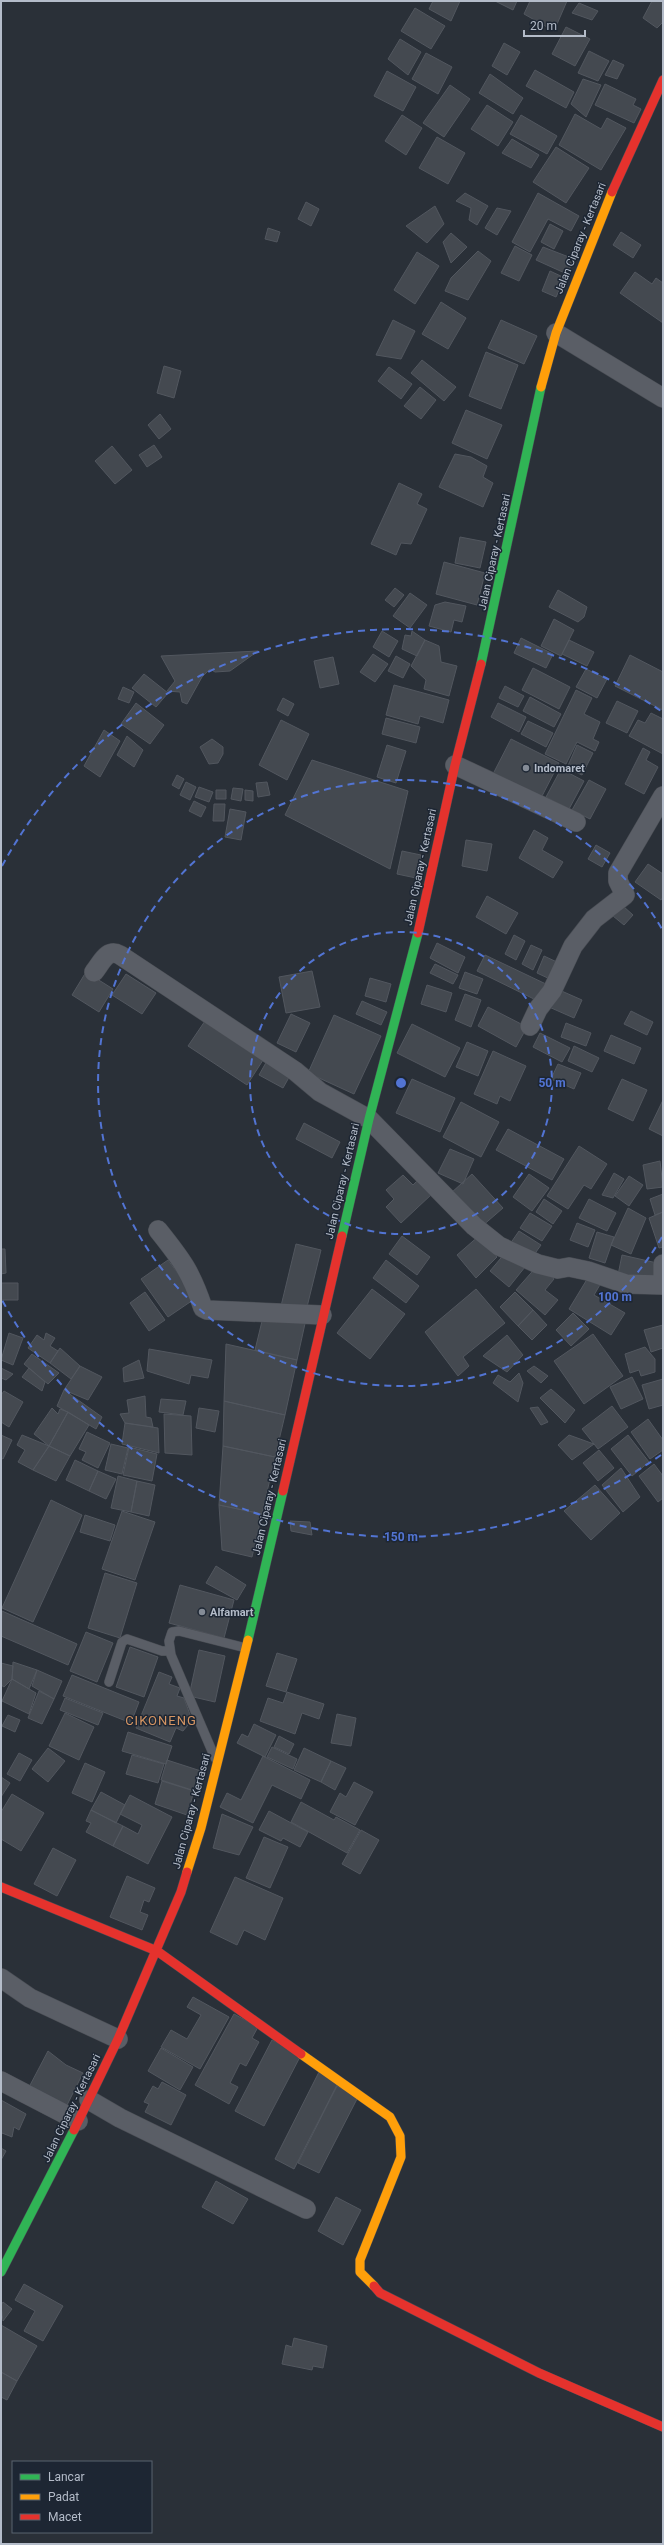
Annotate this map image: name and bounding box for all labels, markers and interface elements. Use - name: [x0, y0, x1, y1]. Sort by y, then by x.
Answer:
- scale bar: [524, 12, 585, 38]
- text: 20 m: [530, 19, 557, 33]
- street label: Jalan Ciparay - Kertasari: [552, 181, 609, 296]
- street label: Jalan Ciparay - Kertasari: [476, 493, 513, 612]
- place label: Indomaret: [534, 762, 585, 775]
- marker: Indomaret: [521, 763, 531, 773]
- street label: Jalan Ciparay - Kertasari: [402, 808, 439, 927]
- centre of rings: [394, 1076, 408, 1090]
- text: 50 m: [538, 1076, 566, 1090]
- street label: Jalan Ciparay - Kertasari: [323, 1122, 362, 1240]
- text: 100 m: [598, 1290, 632, 1304]
- street label: Jalan Ciparay - Kertasari: [250, 1438, 289, 1556]
- text: 150 m: [384, 1530, 418, 1544]
- place label: Alfamart: [210, 1606, 254, 1619]
- marker: Alfamart: [197, 1607, 207, 1617]
- district label: CIKONENG: [125, 1713, 197, 1728]
- street label: Jalan Ciparay - Kertasari: [170, 1752, 213, 1870]
- street label: Jalan Ciparay - Kertasari: [40, 2052, 103, 2164]
- legend: [12, 2461, 152, 2533]
- text: Lancar: [48, 2470, 85, 2484]
- text: Padat: [48, 2490, 79, 2504]
- text: Macet: [48, 2510, 82, 2524]

